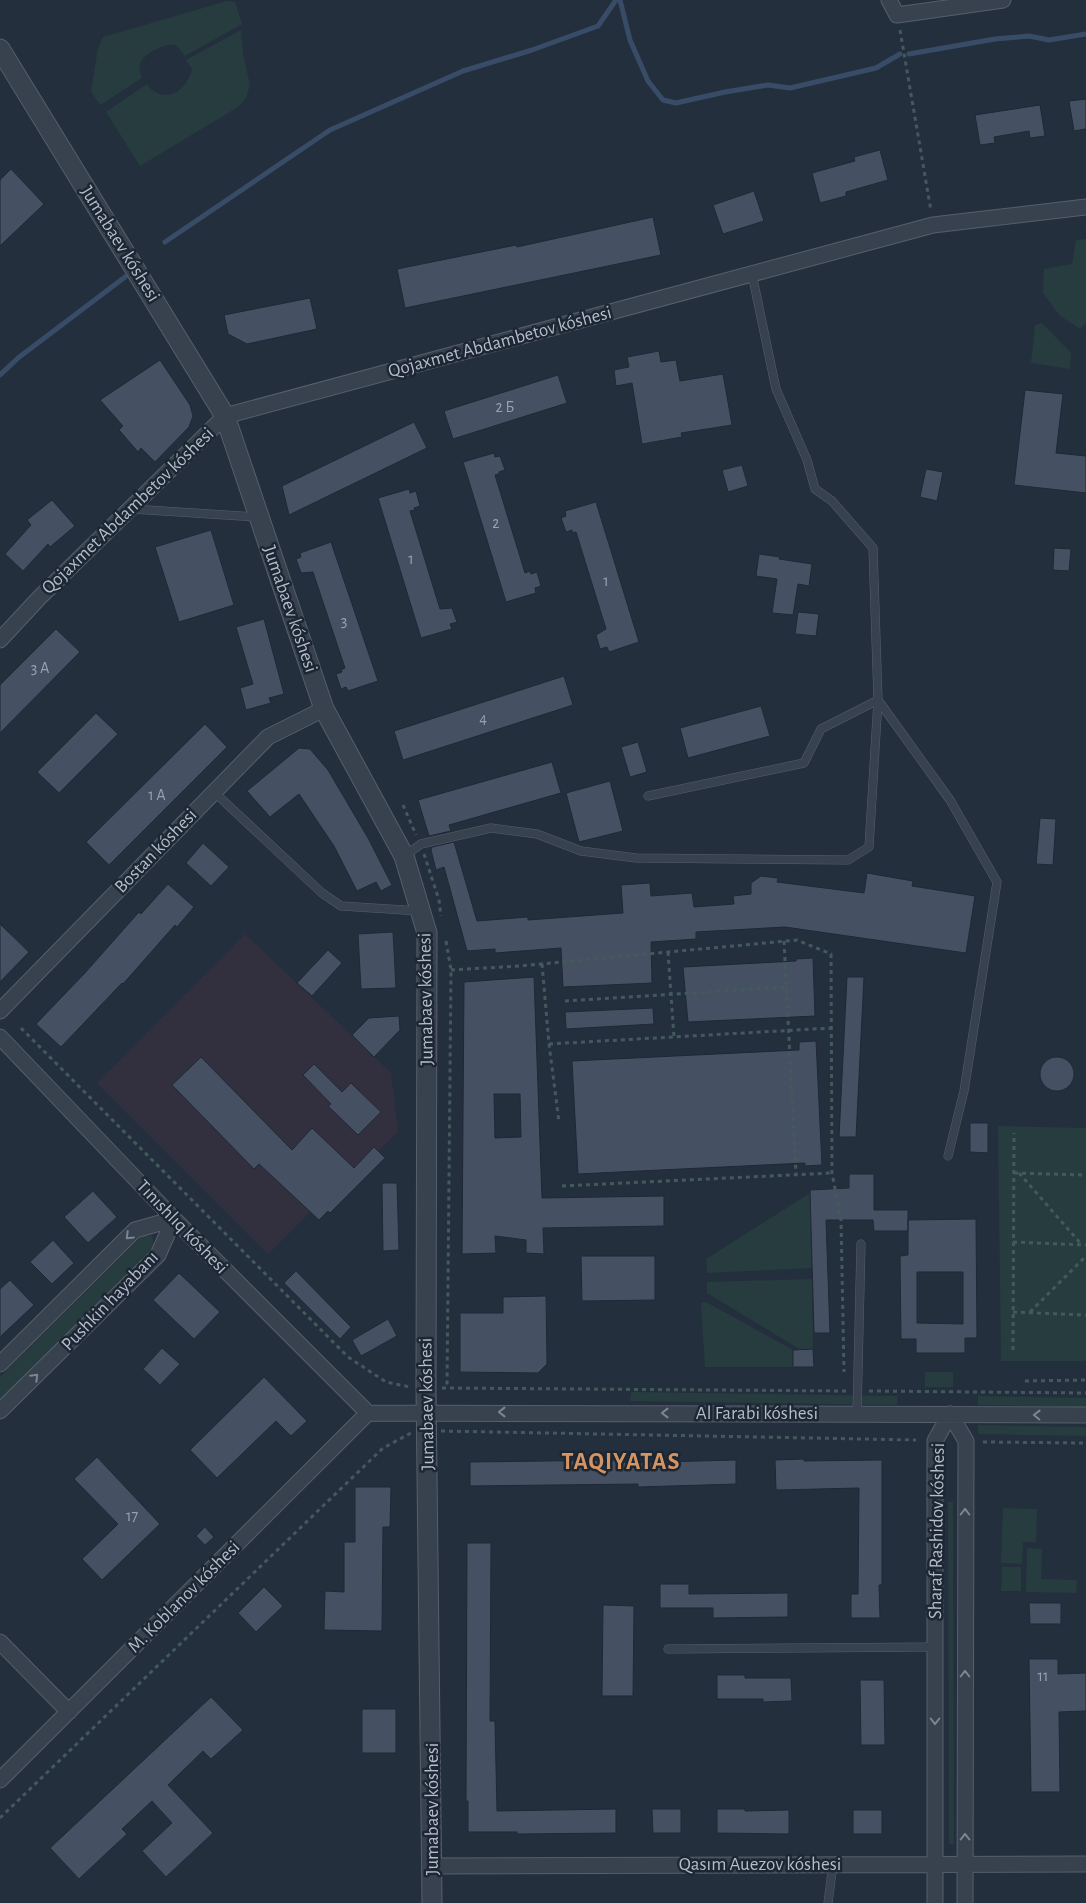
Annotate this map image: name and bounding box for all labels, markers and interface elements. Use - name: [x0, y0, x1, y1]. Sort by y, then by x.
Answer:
- street label: Jumabaev kóshesi: [77, 183, 163, 305]
- street label: Qojaxmet Abdambetov kóshesi: [386, 303, 614, 381]
- house number: 2 Б: [495, 399, 515, 415]
- street label: Qojaxmet Abdambetov kóshesi: [38, 424, 218, 598]
- house number: 2: [492, 515, 500, 531]
- street label: Jumabaev kóshesi: [259, 543, 321, 675]
- house number: 1: [408, 551, 414, 567]
- house number: 1: [603, 573, 609, 589]
- house number: 3: [341, 613, 347, 629]
- house number: 3 А: [31, 660, 50, 676]
- house number: 4: [479, 710, 487, 726]
- house number: 1 А: [148, 787, 166, 803]
- street label: Bostan kóshesi: [111, 805, 201, 897]
- street label: Jumabaev kóshesi: [415, 933, 437, 1065]
- street label: Tınıshlıq kóshesi: [133, 1176, 231, 1278]
- one-way arrow: [126, 1230, 135, 1239]
- street label: Pushkin hayabanı: [58, 1248, 162, 1354]
- street label: Jumabaev kóshesi: [416, 1338, 438, 1470]
- one-way arrow: [29, 1374, 38, 1383]
- street label: Al Farabi kóshesi: [696, 1404, 818, 1423]
- one-way arrow: [498, 1407, 506, 1417]
- one-way arrow: [661, 1408, 668, 1418]
- one-way arrow: [1033, 1410, 1041, 1420]
- street label: Sharaf Rashidov kóshesi: [926, 1443, 948, 1619]
- district label: TAQIYATAS: [562, 1450, 680, 1474]
- house number: 17: [126, 1508, 138, 1524]
- one-way arrow: [960, 1508, 970, 1516]
- street label: M. Koblanov kóshesi: [124, 1537, 244, 1657]
- house number: 11: [1037, 1668, 1049, 1684]
- one-way arrow: [960, 1670, 970, 1678]
- one-way arrow: [930, 1718, 940, 1726]
- street label: Jumabaev kóshesi: [423, 1743, 442, 1875]
- one-way arrow: [960, 1833, 970, 1840]
- street label: Qasım Auezov kóshesi: [679, 1855, 841, 1874]

